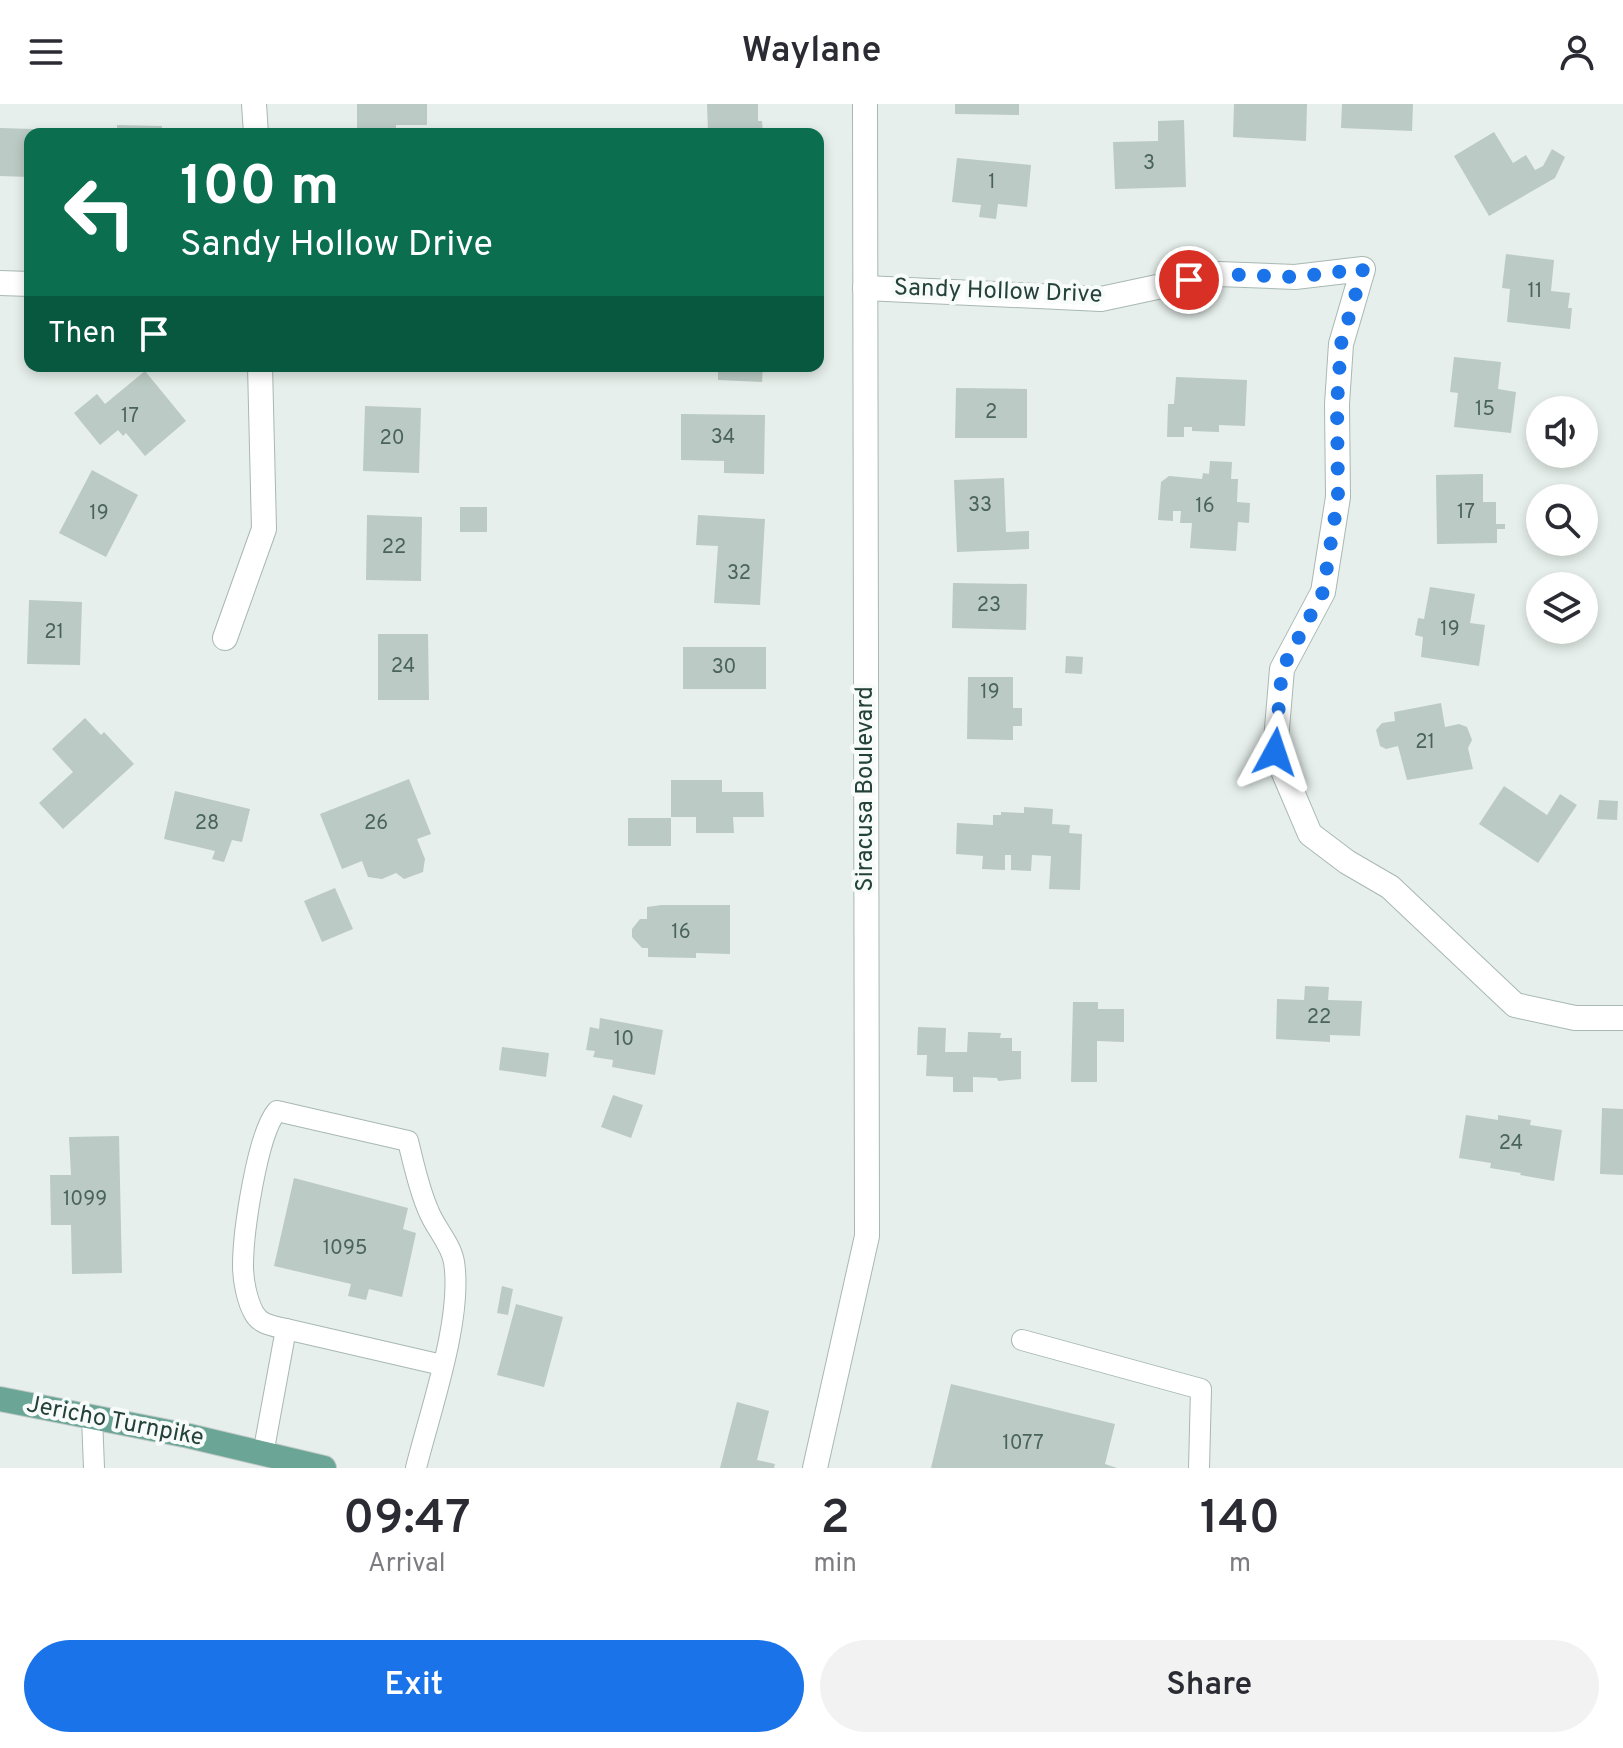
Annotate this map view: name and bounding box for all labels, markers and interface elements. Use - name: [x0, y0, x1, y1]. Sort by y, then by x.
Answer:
- text: Waylane: [742, 29, 881, 75]
- icon: menu: [24, 30, 68, 74]
- icon: person: [1555, 30, 1599, 74]
- house number: 3: [1143, 151, 1155, 177]
- text: 100 m: [180, 154, 339, 224]
- icon: left: [48, 160, 152, 264]
- house number: 1: [988, 170, 996, 196]
- text: Sandy Hollow Drive: [180, 223, 493, 269]
- pin: [1155, 246, 1223, 314]
- icon: arrive: [1167, 258, 1211, 302]
- street label: Sandy Hollow Drive: [893, 273, 1103, 311]
- house number: 11: [1528, 279, 1542, 305]
- icon: arrive: [132, 312, 176, 356]
- text: Then: [48, 316, 116, 353]
- map controls: [1526, 396, 1598, 644]
- button: sound: [1526, 396, 1598, 468]
- house number: 15: [1475, 397, 1495, 423]
- house number: 2: [985, 400, 997, 426]
- house number: 17: [121, 404, 139, 430]
- house number: 34: [711, 425, 735, 451]
- house number: 20: [379, 426, 405, 452]
- button: search: [1526, 484, 1598, 556]
- house number: 33: [968, 493, 992, 519]
- house number: 16: [1195, 494, 1215, 520]
- house number: 17: [1457, 500, 1475, 526]
- house number: 19: [89, 501, 109, 527]
- house number: 22: [382, 535, 406, 561]
- house number: 32: [727, 561, 751, 587]
- button: layers: [1526, 572, 1598, 644]
- house number: 23: [977, 593, 1001, 619]
- house number: 19: [1440, 617, 1460, 643]
- house number: 21: [44, 620, 64, 646]
- house number: 24: [391, 654, 415, 680]
- house number: 30: [712, 655, 736, 681]
- house number: 19: [980, 680, 1000, 706]
- street label: Siracusa Boulevard: [851, 686, 881, 892]
- position arrow: [1233, 710, 1317, 794]
- house number: 21: [1415, 730, 1435, 756]
- house number: 28: [195, 811, 219, 837]
- house number: 26: [364, 811, 388, 837]
- house number: 16: [671, 920, 691, 946]
- house number: 22: [1307, 1005, 1331, 1031]
- house number: 10: [614, 1027, 634, 1053]
- house number: 24: [1499, 1131, 1523, 1157]
- house number: 1099: [63, 1187, 107, 1213]
- house number: 1095: [323, 1236, 367, 1262]
- street label: Jericho Turnpike: [24, 1390, 206, 1454]
- house number: 1077: [1002, 1431, 1044, 1457]
- text: 09:47: [343, 1490, 471, 1550]
- text: 2: [821, 1490, 850, 1550]
- text: 140: [1200, 1490, 1280, 1550]
- text: Arrival: [368, 1548, 446, 1581]
- text: min: [814, 1548, 857, 1581]
- text: m: [1229, 1548, 1251, 1581]
- button: Exit: [24, 1640, 804, 1732]
- button: Share: [820, 1640, 1599, 1732]

